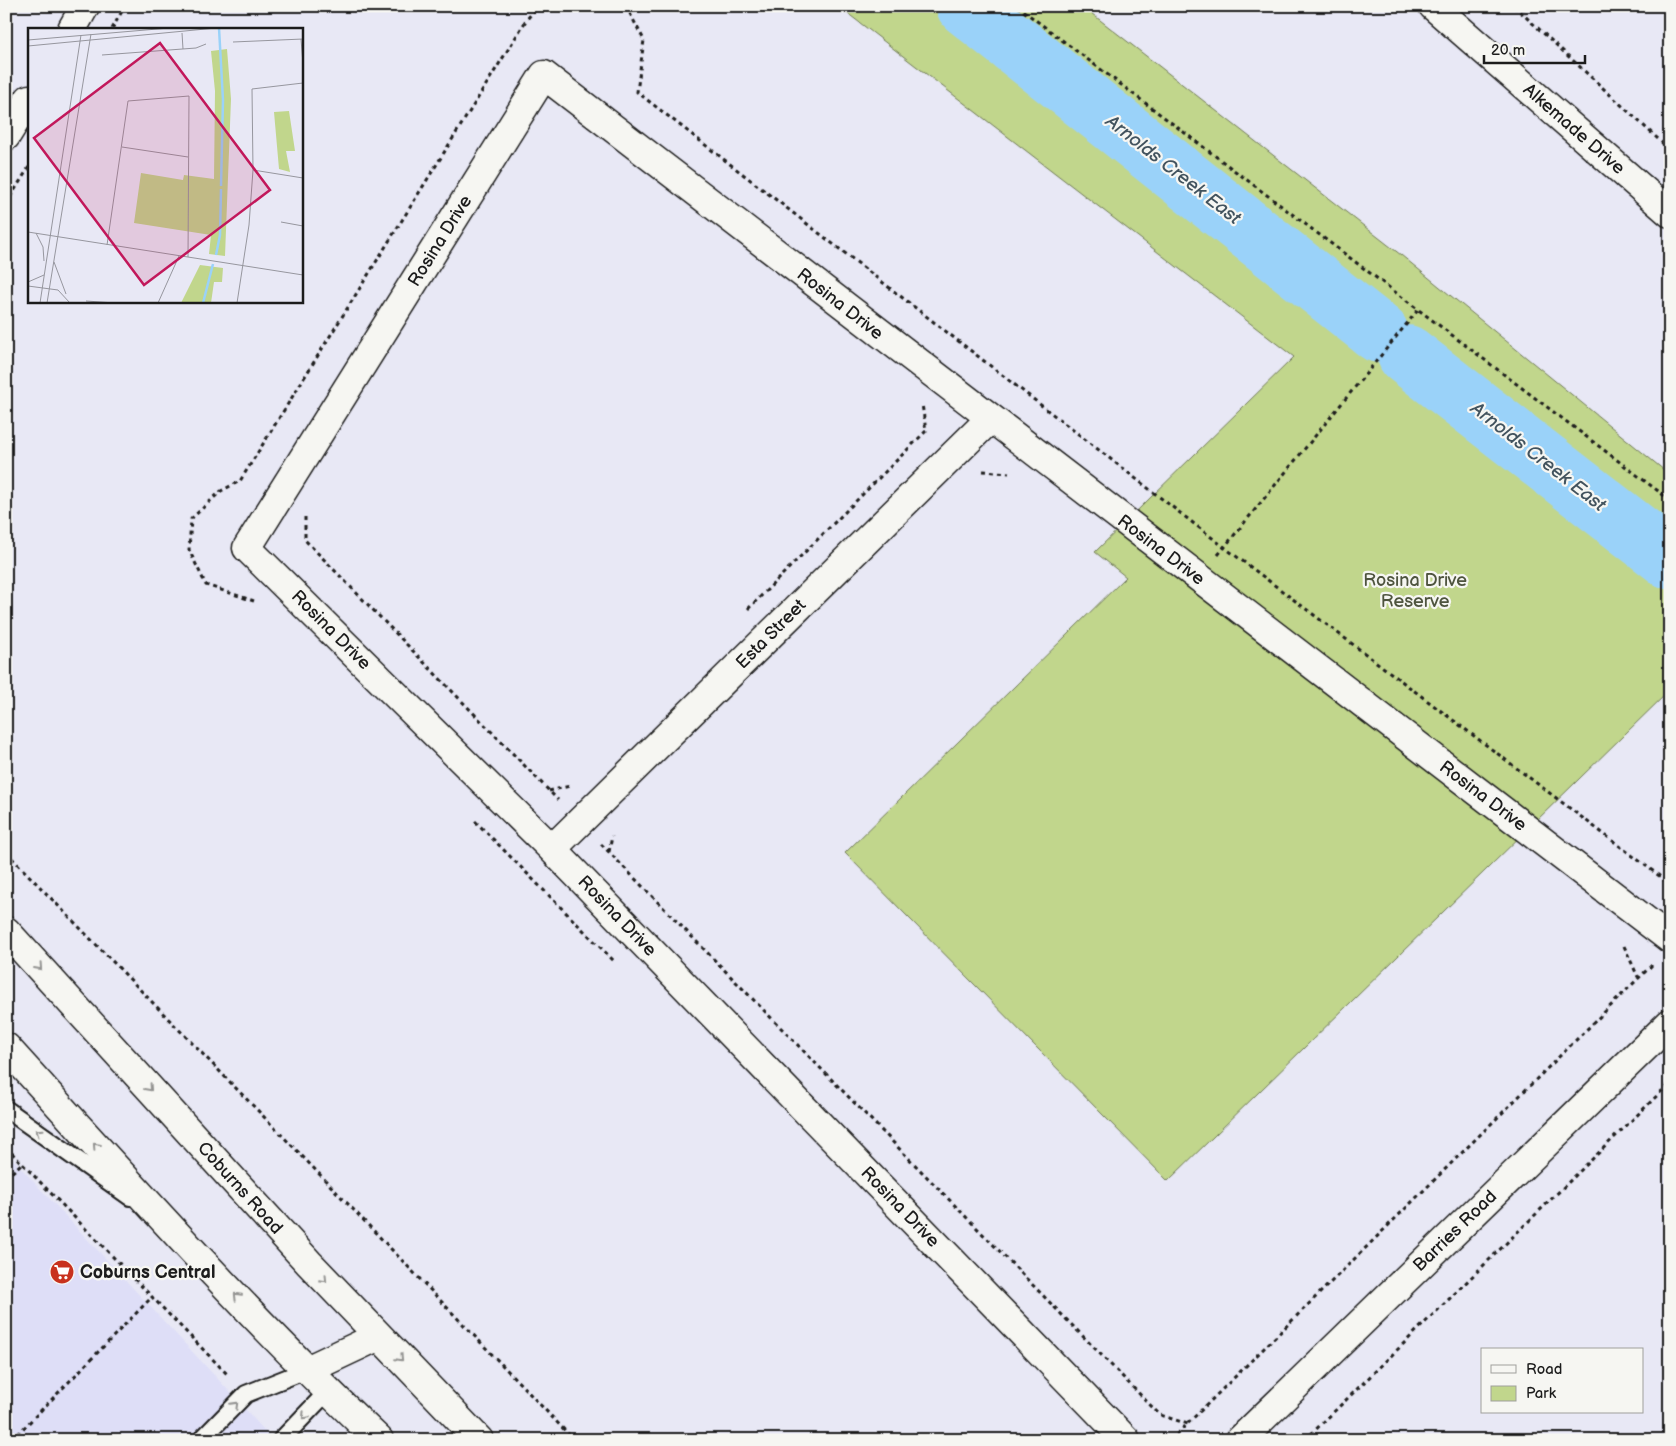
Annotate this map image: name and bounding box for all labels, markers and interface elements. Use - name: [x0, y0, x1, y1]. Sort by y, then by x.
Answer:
- inset map: [28, 28, 302, 302]
- scale bar: [1484, 32, 1585, 64]
- text: 20 m: [1491, 41, 1525, 60]
- street label: Alkemade Drive: [1519, 79, 1629, 179]
- water label: Arnolds Creek East: [1100, 110, 1246, 231]
- street label: Rosina Drive: [404, 191, 477, 291]
- street label: Rosina Drive: [793, 264, 888, 344]
- water label: Arnolds Creek East: [1465, 397, 1611, 518]
- street label: Rosina Drive: [1113, 510, 1209, 590]
- park label: Rosina Drive Reserve: [1363, 570, 1467, 612]
- street label: Rosina Drive: [287, 586, 375, 674]
- street label: Esta Street: [732, 594, 811, 673]
- street label: Rosina Drive: [1435, 756, 1531, 836]
- street label: Rosina Drive: [573, 871, 661, 961]
- one-way arrow: [33, 962, 42, 971]
- one-way arrow: [143, 1082, 152, 1091]
- one-way arrow: [35, 1129, 45, 1138]
- street label: Coburns Road: [193, 1138, 287, 1238]
- one-way arrow: [93, 1143, 102, 1152]
- street label: Rosina Drive: [856, 1162, 944, 1252]
- street label: Barries Road: [1409, 1186, 1501, 1276]
- supermarket icon: Coburns Central: [49, 1259, 75, 1285]
- place label: Coburns Central: [80, 1262, 215, 1283]
- one-way arrow: [318, 1274, 327, 1283]
- one-way arrow: [234, 1292, 243, 1301]
- legend: [1481, 1348, 1644, 1414]
- one-way arrow: [394, 1352, 403, 1361]
- text: Road: [1526, 1360, 1562, 1379]
- text: Park: [1526, 1384, 1557, 1403]
- one-way arrow: [229, 1402, 238, 1411]
- one-way arrow: [302, 1410, 311, 1419]

